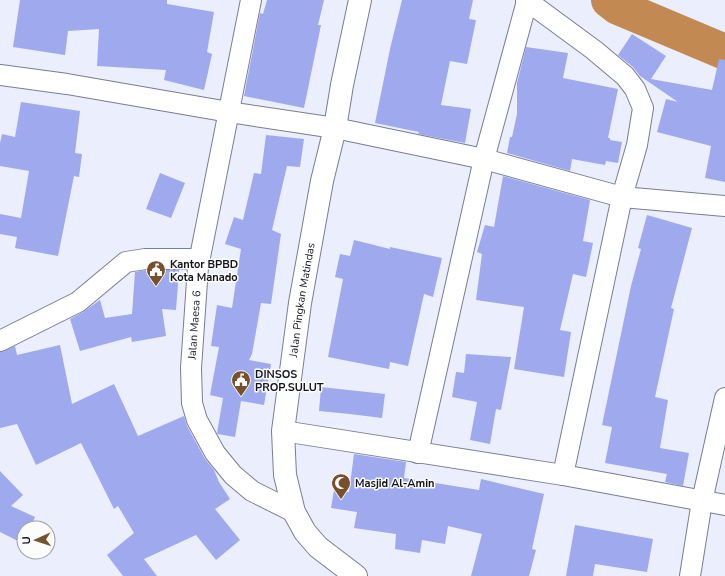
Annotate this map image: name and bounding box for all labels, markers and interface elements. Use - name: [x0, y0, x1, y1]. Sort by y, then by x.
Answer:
- street label: Jalan Pingkan Matindas: [286, 242, 319, 359]
- place label: Kantor BPBD Kota Manado: [170, 257, 238, 285]
- public building icon: Kantor BPBD Kota Manado: [145, 259, 167, 287]
- street label: Jalan Maesa 6: [185, 290, 204, 361]
- place label: DINSOS PROP.SULUT: [255, 367, 324, 395]
- public building icon: DINSOS PROP.SULUT: [230, 369, 252, 397]
- mosque icon: Masjid Al-Amin: [330, 472, 352, 500]
- place label: Masjid Al-Amin: [355, 476, 434, 491]
- north arrow: [16, 520, 56, 560]
- text: U: [19, 536, 34, 545]

